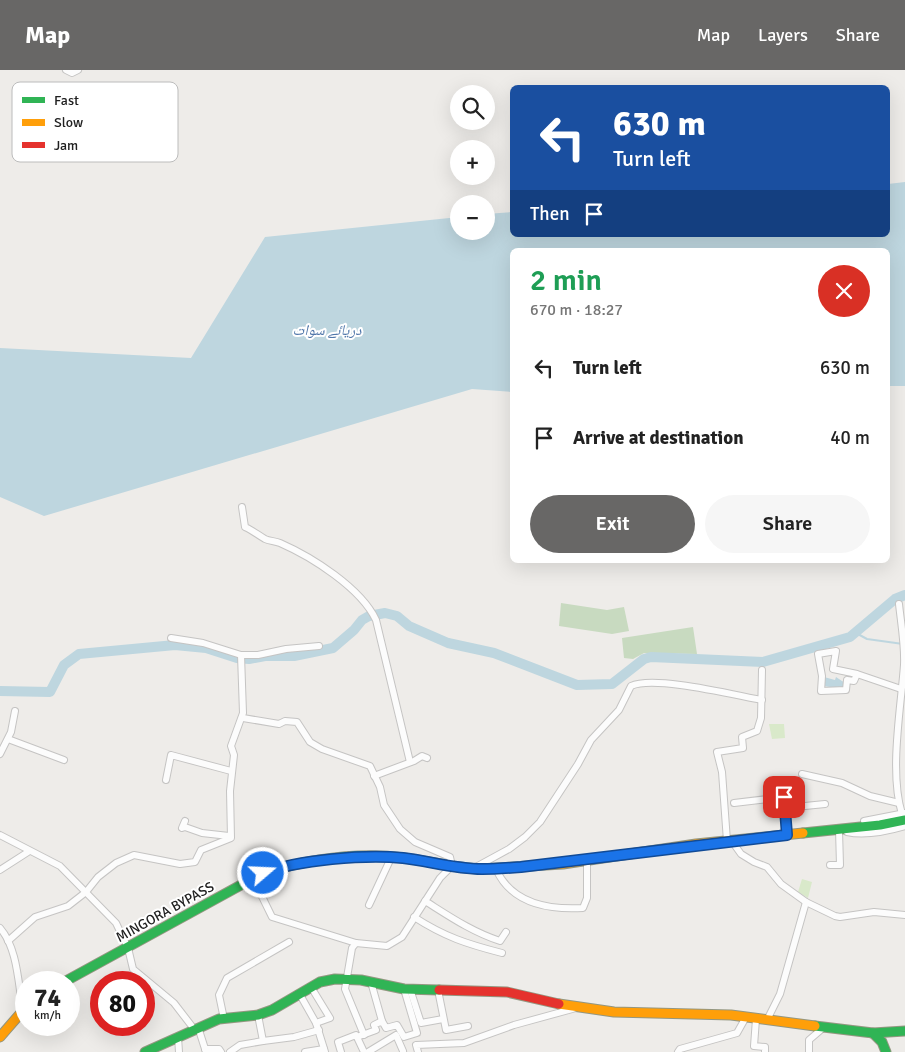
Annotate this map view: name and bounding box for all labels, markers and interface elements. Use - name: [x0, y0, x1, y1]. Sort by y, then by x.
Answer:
- text: Map: [25, 20, 70, 50]
- text: Map: [697, 24, 730, 46]
- text: Layers: [758, 24, 808, 46]
- text: Share: [836, 24, 880, 46]
- legend: [12, 82, 178, 162]
- map controls: [450, 85, 495, 240]
- button: search: [450, 85, 495, 130]
- text: Fast: [54, 92, 79, 109]
- text: 630 m: [613, 102, 706, 145]
- icon: left: [530, 105, 595, 170]
- text: Slow: [54, 114, 83, 131]
- text: Jam: [54, 137, 78, 154]
- button: +: [450, 140, 495, 185]
- text: Turn left: [613, 145, 691, 172]
- button: −: [450, 195, 495, 240]
- icon: arrive: [580, 200, 608, 228]
- text: Then: [530, 202, 570, 226]
- text: 2 min: [530, 262, 602, 299]
- button: close: [818, 265, 870, 317]
- text: 670 m · 18:27: [530, 300, 623, 320]
- water label: دریائے سوات: [293, 321, 362, 339]
- icon: left: [530, 354, 558, 382]
- text: Turn left: [573, 356, 642, 380]
- text: 630 m: [820, 356, 870, 380]
- icon: arrive: [530, 424, 558, 452]
- text: Arrive at destination: [573, 426, 744, 450]
- text: 40 m: [830, 426, 870, 450]
- button: Exit: [530, 495, 695, 553]
- button: Share: [705, 495, 870, 553]
- pin: [763, 776, 805, 818]
- icon: arrive: [770, 783, 798, 811]
- position arrow: [236, 846, 288, 898]
- street label: MINGORA BYPASS: [113, 878, 217, 946]
- speed limit sign: 80: [90, 971, 155, 1036]
- text: 74: [34, 982, 61, 1013]
- text: km/h: [34, 1008, 61, 1023]

